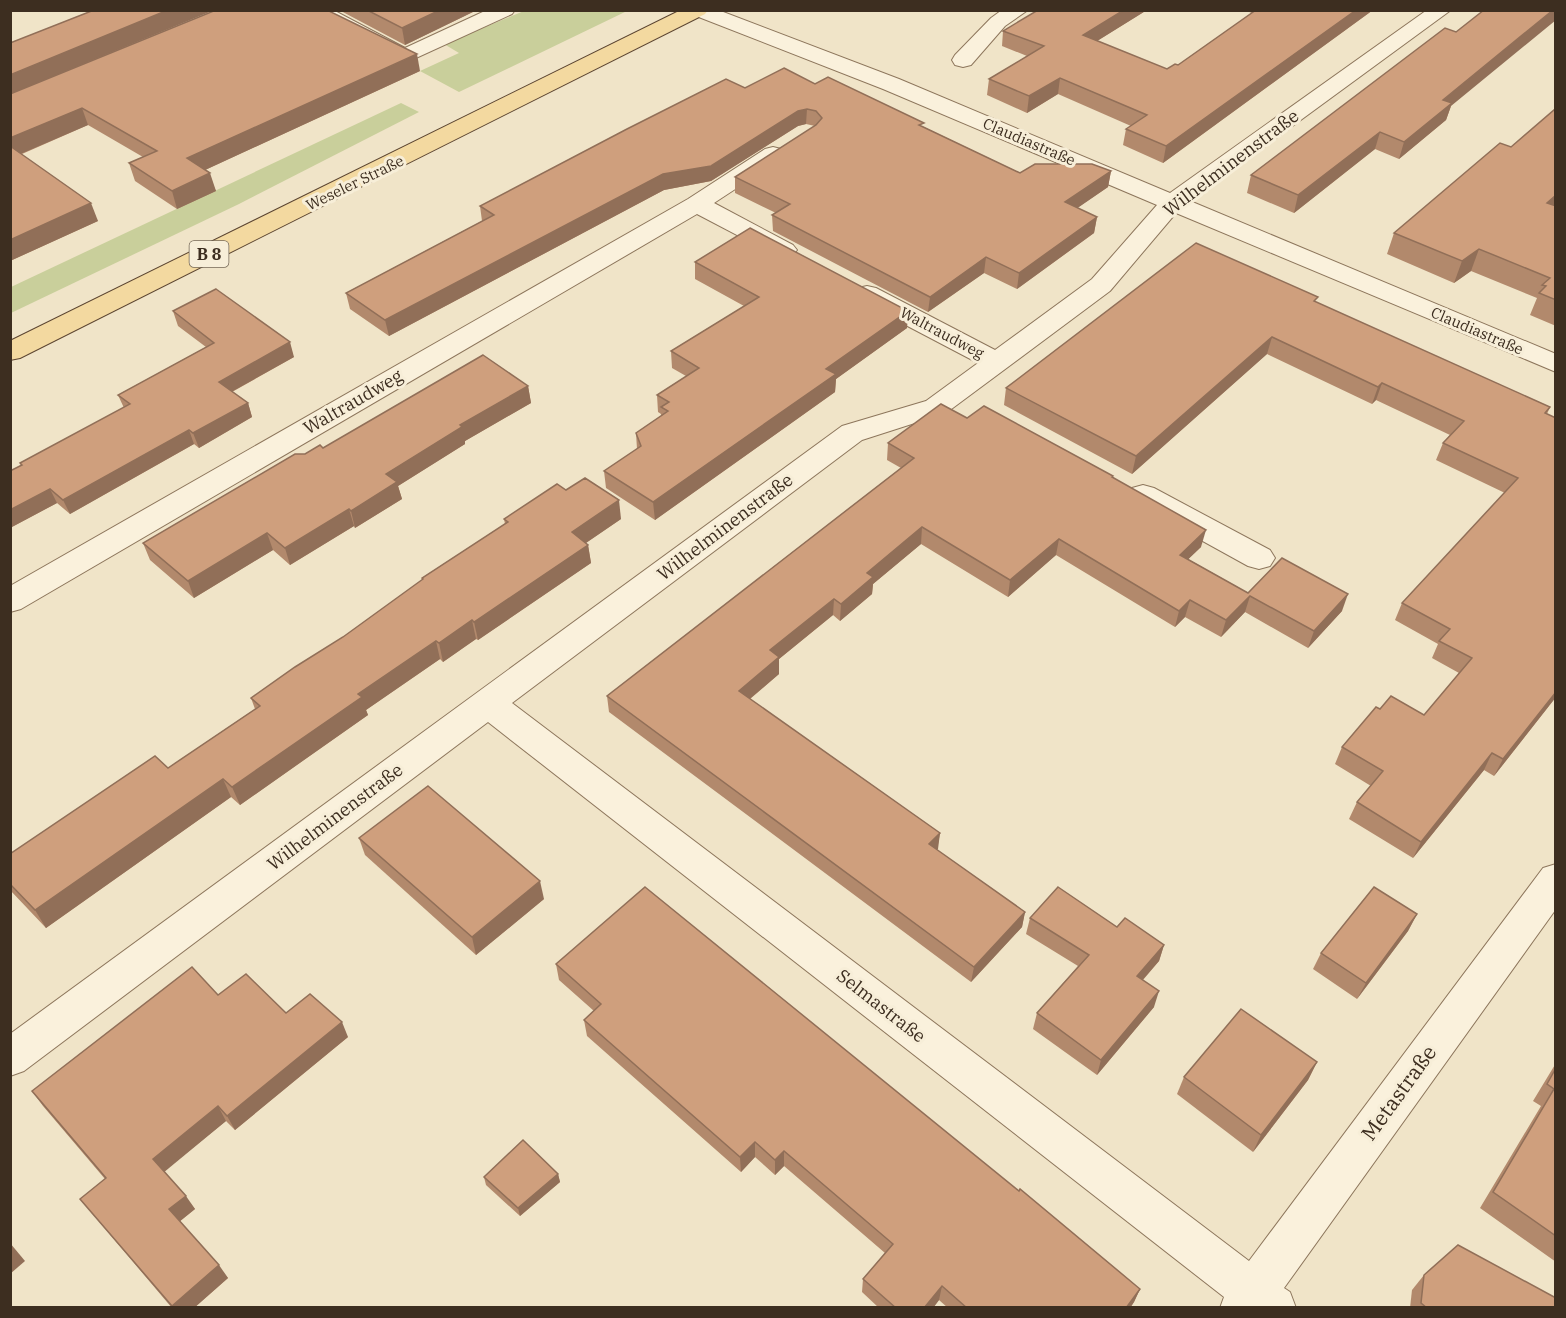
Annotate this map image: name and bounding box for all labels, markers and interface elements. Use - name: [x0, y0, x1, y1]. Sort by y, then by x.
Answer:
- street label: Wilhelminenstraße: [1158, 104, 1303, 221]
- street label: Claudiastraße: [980, 114, 1078, 170]
- street label: Weseler Straße: [303, 151, 407, 214]
- road number: B 8: [190, 241, 228, 267]
- street label: Waltraudweg: [897, 302, 988, 363]
- street label: Claudiastraße: [1428, 303, 1526, 359]
- street label: Waltraudweg: [299, 364, 407, 439]
- street label: Wilhelminenstraße: [652, 468, 797, 585]
- street label: Wilhelminenstraße: [262, 758, 407, 875]
- street label: Selmastraße: [832, 964, 930, 1047]
- street label: Metastraße: [1354, 1039, 1442, 1146]

